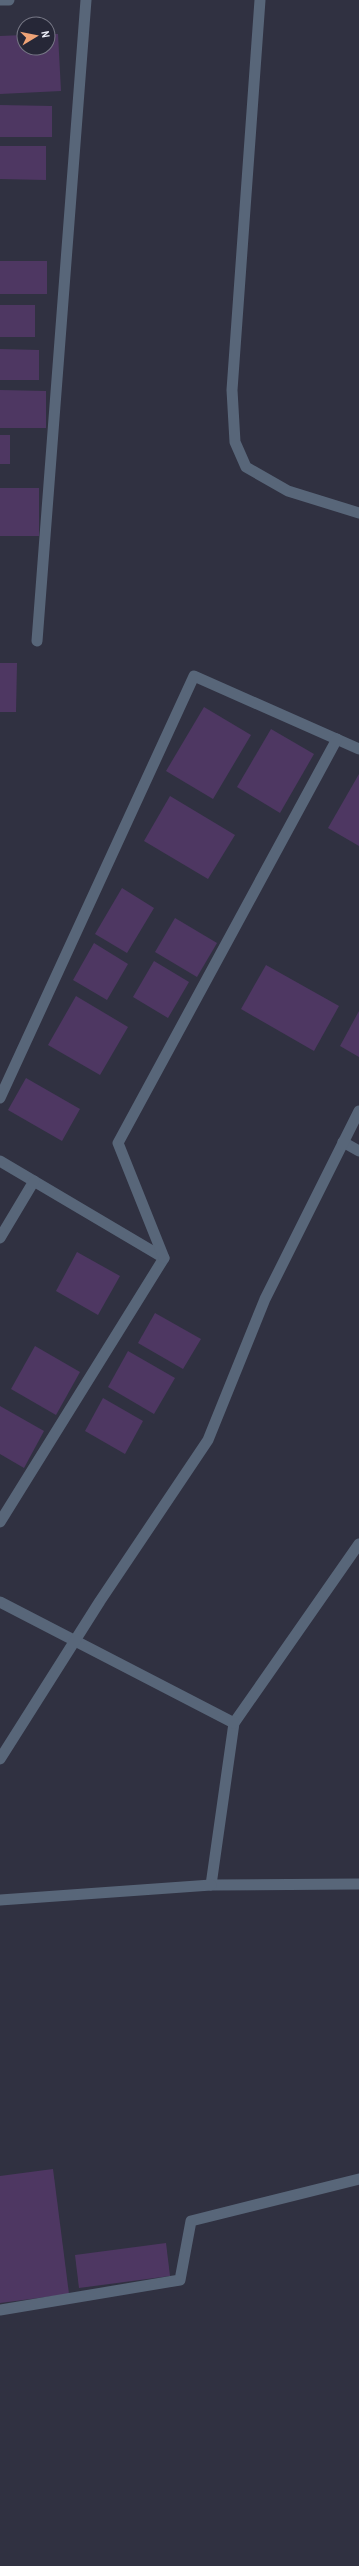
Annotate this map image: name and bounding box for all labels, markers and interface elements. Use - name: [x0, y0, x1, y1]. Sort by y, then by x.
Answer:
- north arrow: [16, 16, 56, 56]
- text: N: [38, 30, 53, 39]

